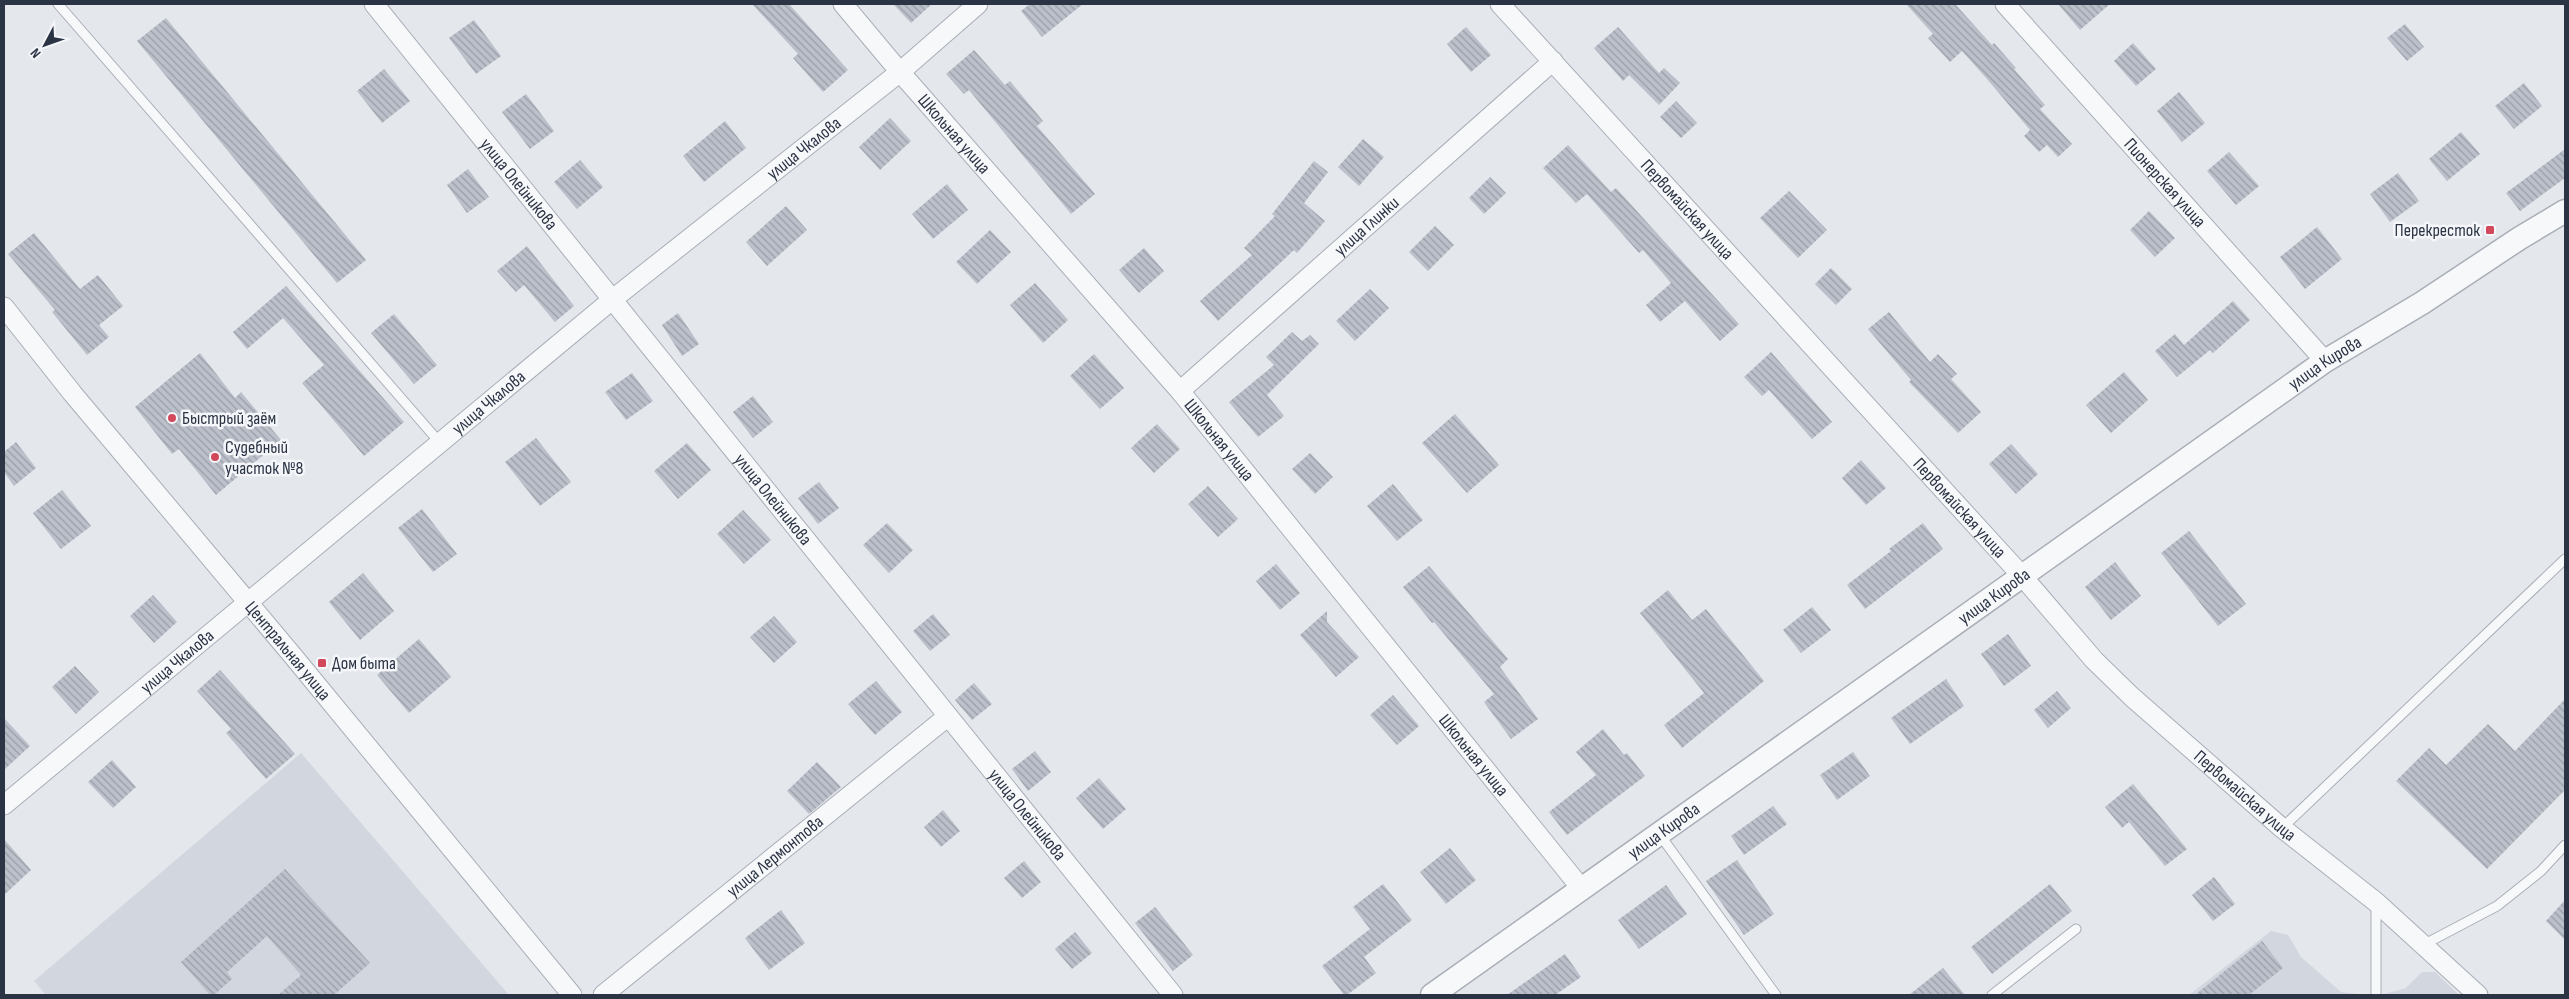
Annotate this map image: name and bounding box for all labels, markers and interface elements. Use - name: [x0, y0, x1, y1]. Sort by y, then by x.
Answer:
- north arrow: [20, 20, 70, 70]
- text: N: [27, 45, 44, 62]
- street label: Школьная улица: [914, 90, 995, 178]
- street label: улица Чкалова: [762, 112, 845, 184]
- street label: улица Олейникова: [476, 134, 562, 234]
- street label: Пионерская улица: [2120, 134, 2211, 232]
- street label: Первомайская улица: [1636, 155, 1738, 264]
- street label: улица Глинки: [1330, 192, 1403, 260]
- place label: Перекресток: [2395, 220, 2480, 241]
- marker: Перекресток: [2484, 224, 2496, 236]
- street label: улица Кирова: [2284, 331, 2365, 394]
- street label: улица Чкалова: [448, 366, 529, 439]
- street label: Школьная улица: [1180, 395, 1259, 485]
- place label: Быстрый заём: [182, 408, 276, 429]
- marker: Быстрый заём: [166, 412, 178, 424]
- place label: Судебный участок №8: [225, 437, 303, 479]
- street label: улица Олейникова: [730, 449, 816, 549]
- marker: Судебный участок №8: [209, 451, 221, 463]
- street label: Первомайская улица: [1909, 453, 2011, 562]
- street label: улица Кирова: [1954, 564, 2034, 629]
- street label: Центральная улица: [241, 597, 336, 705]
- street label: улица Чкалова: [136, 625, 218, 698]
- place label: Дом быта: [332, 653, 396, 674]
- marker: Дом быта: [316, 657, 328, 669]
- street label: Школьная улица: [1434, 710, 1513, 800]
- street label: Первомайская улица: [2190, 746, 2300, 845]
- street label: улица Олейникова: [984, 764, 1071, 864]
- street label: улица Кирова: [1624, 798, 1704, 863]
- street label: улица Лермонтова: [722, 811, 827, 901]

